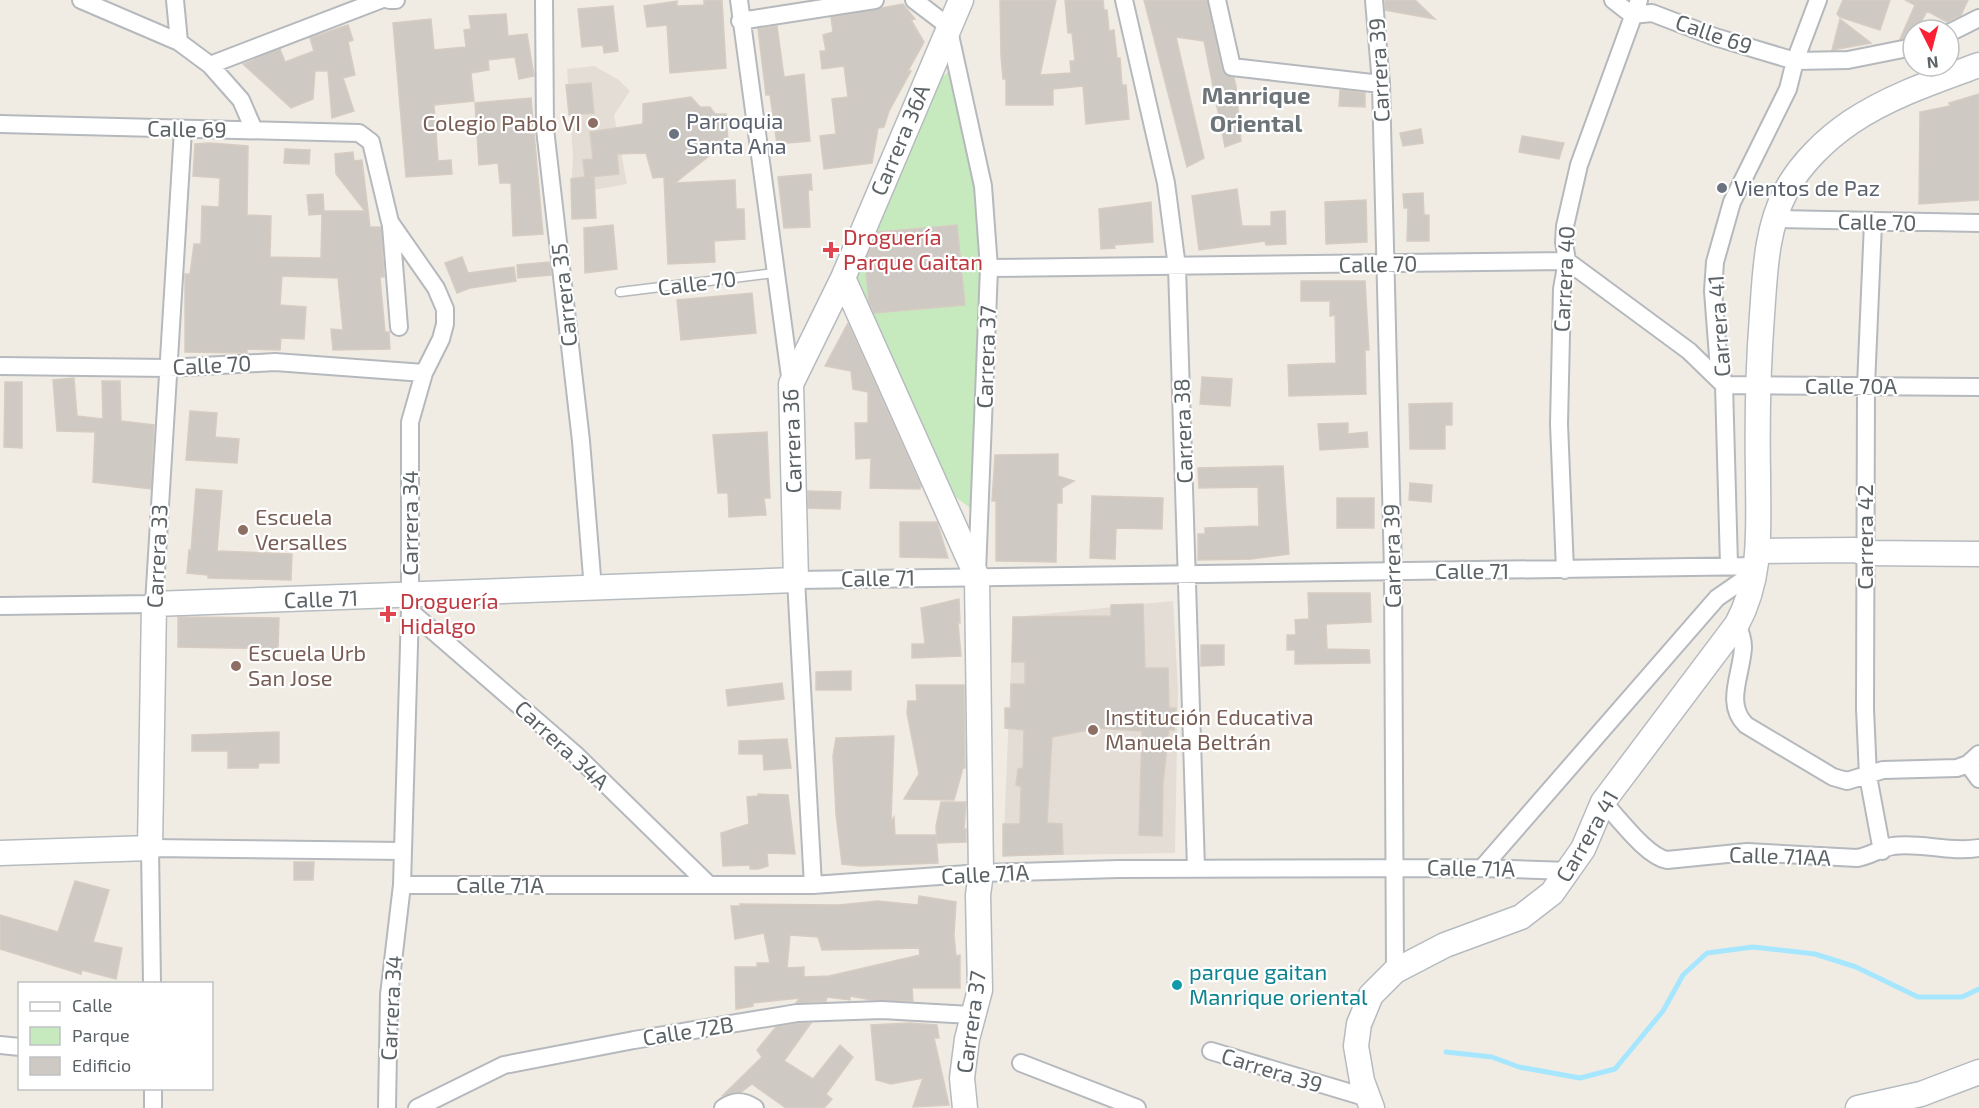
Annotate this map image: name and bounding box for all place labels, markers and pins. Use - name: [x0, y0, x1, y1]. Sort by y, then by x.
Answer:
- place label: Parroquia Santa Ana: [686, 107, 787, 158]
- place label: Colegio Pablo VI: [422, 109, 581, 135]
- marker: Colegio Pablo VI: [586, 116, 600, 130]
- marker: Parroquia Santa Ana: [667, 127, 681, 141]
- place label: Vientos de Paz: [1734, 174, 1880, 200]
- marker: Vientos de Paz: [1715, 181, 1729, 195]
- place label: Droguería Parque Gaitan: [843, 223, 983, 274]
- marker: Droguería Parque Gaitan: [824, 243, 838, 257]
- place label: Escuela Versalles: [255, 503, 348, 554]
- marker: Escuela Versalles: [236, 523, 250, 537]
- place label: Droguería Hidalgo: [400, 587, 499, 638]
- marker: Droguería Hidalgo: [381, 607, 395, 621]
- place label: Escuela Urb San Jose: [248, 639, 366, 690]
- marker: Escuela Urb San Jose: [229, 659, 243, 673]
- place label: Institución Educativa Manuela Beltrán: [1105, 703, 1314, 754]
- marker: Institución Educativa Manuela Beltrán: [1086, 723, 1100, 737]
- place label: parque gaitan Manrique oriental: [1189, 958, 1368, 1009]
- marker: parque gaitan Manrique oriental: [1170, 978, 1184, 992]

